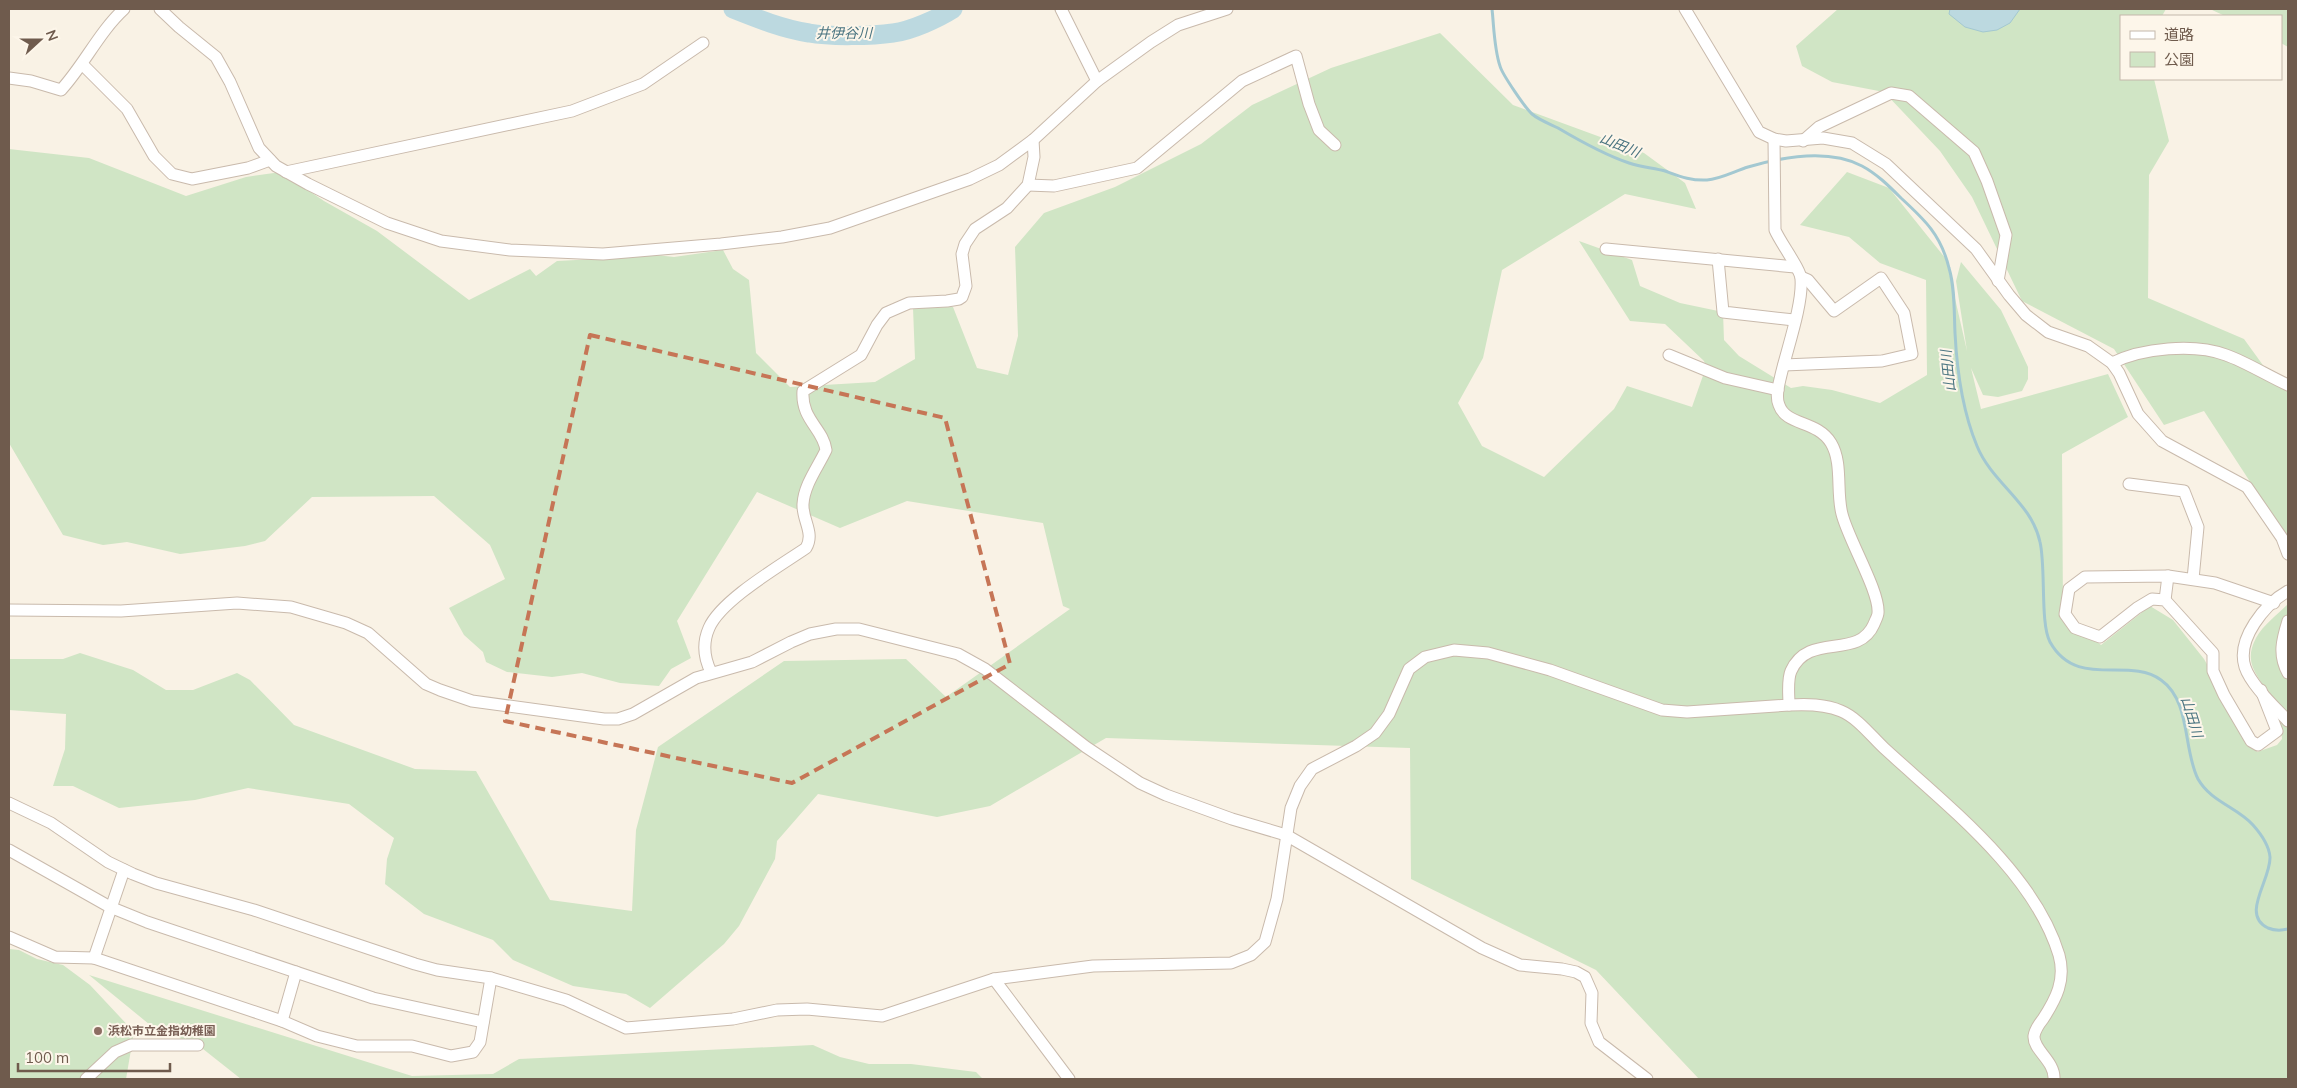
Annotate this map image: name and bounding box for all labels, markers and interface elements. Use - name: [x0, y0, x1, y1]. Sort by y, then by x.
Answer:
- north arrow: [15, 15, 65, 65]
- legend: [2120, 15, 2282, 80]
- water label: 井伊谷川: [816, 24, 874, 42]
- text: 道路: [2164, 25, 2194, 44]
- text: N: [42, 27, 62, 44]
- text: 公園: [2164, 50, 2194, 69]
- water label: 山田川: [1597, 129, 1645, 162]
- water label: 山田川: [1937, 347, 1959, 393]
- water label: 山田川: [2177, 694, 2207, 742]
- place label: 浜松市立金指幼稚園: [108, 1023, 216, 1038]
- marker: 浜松市立金指幼稚園: [92, 1025, 104, 1037]
- scale bar: [18, 1040, 170, 1072]
- text: 100 m: [25, 1048, 69, 1067]

